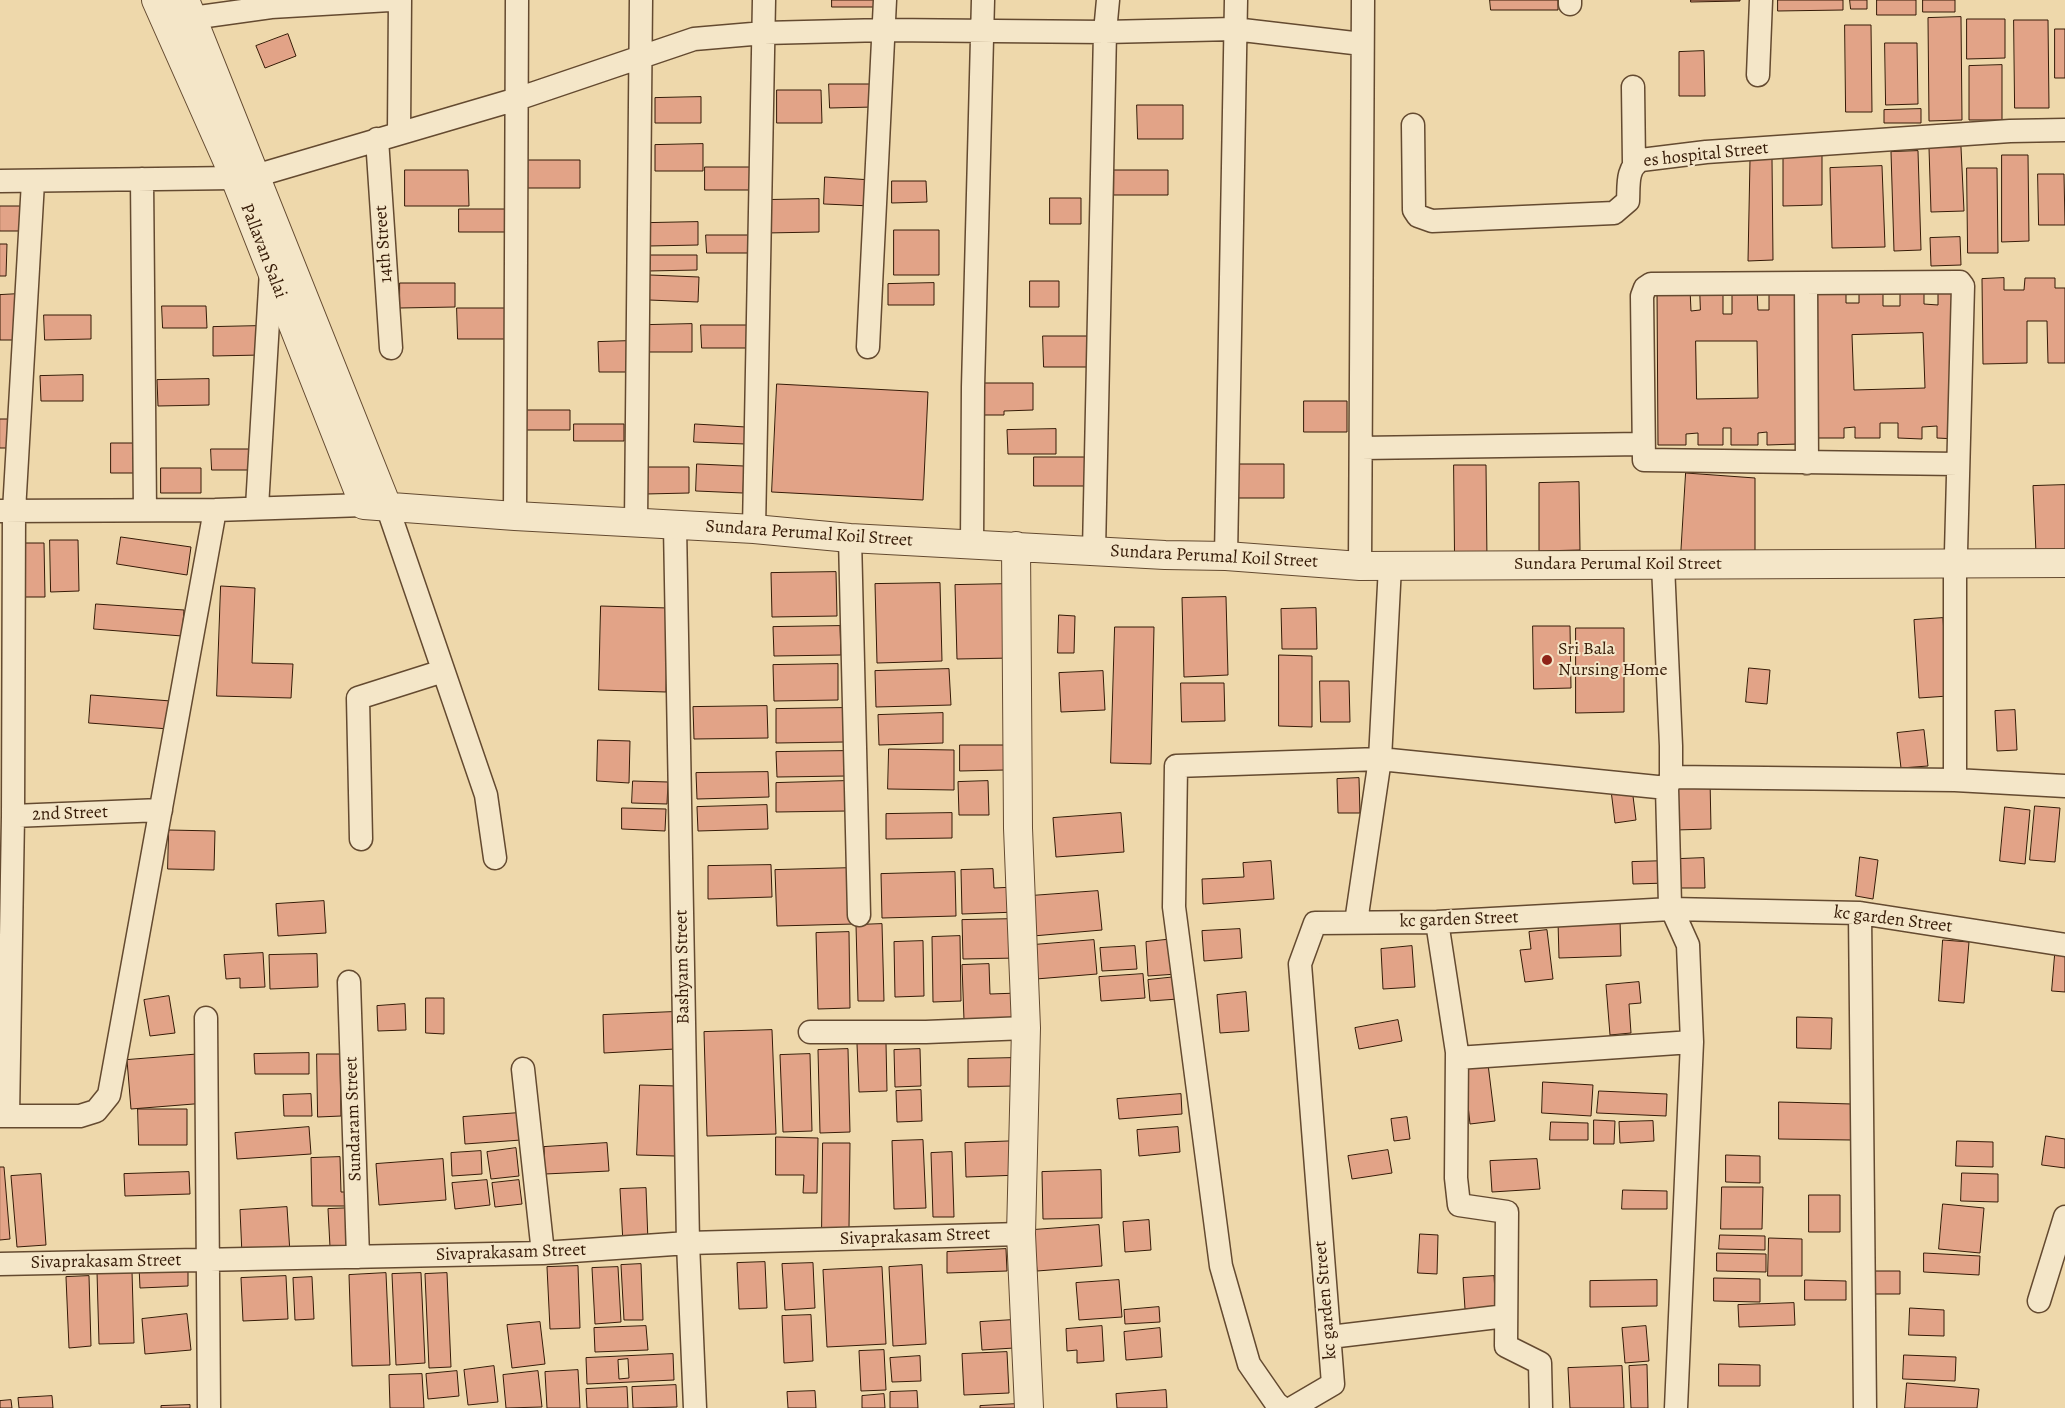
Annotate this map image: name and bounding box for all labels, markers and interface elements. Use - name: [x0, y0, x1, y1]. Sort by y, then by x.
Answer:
- street label: es hospital Street: [1642, 138, 1770, 172]
- street label: Pallavan Salai: [235, 201, 291, 301]
- street label: 14th Street: [371, 204, 397, 284]
- street label: Sundara Perumal Koil Street: [704, 516, 914, 552]
- street label: Sundara Perumal Koil Street: [1110, 541, 1318, 573]
- street label: Sundara Perumal Koil Street: [1514, 554, 1722, 576]
- place label: Sri Bala Nursing Home: [1558, 639, 1668, 682]
- marker: Sri Bala Nursing Home: [1540, 653, 1554, 667]
- street label: 2nd Street: [32, 802, 108, 826]
- street label: kc garden Street: [1833, 902, 1953, 938]
- street label: kc garden Street: [1399, 907, 1519, 933]
- street label: Bashyam Street: [671, 910, 695, 1024]
- street label: Sundaram Street: [341, 1056, 367, 1182]
- street label: Sivaprakasam Street: [839, 1224, 991, 1250]
- street label: Sivaprakasam Street: [435, 1240, 587, 1266]
- street label: kc garden Street: [1310, 1240, 1342, 1360]
- street label: Sivaprakasam Street: [31, 1250, 181, 1274]

